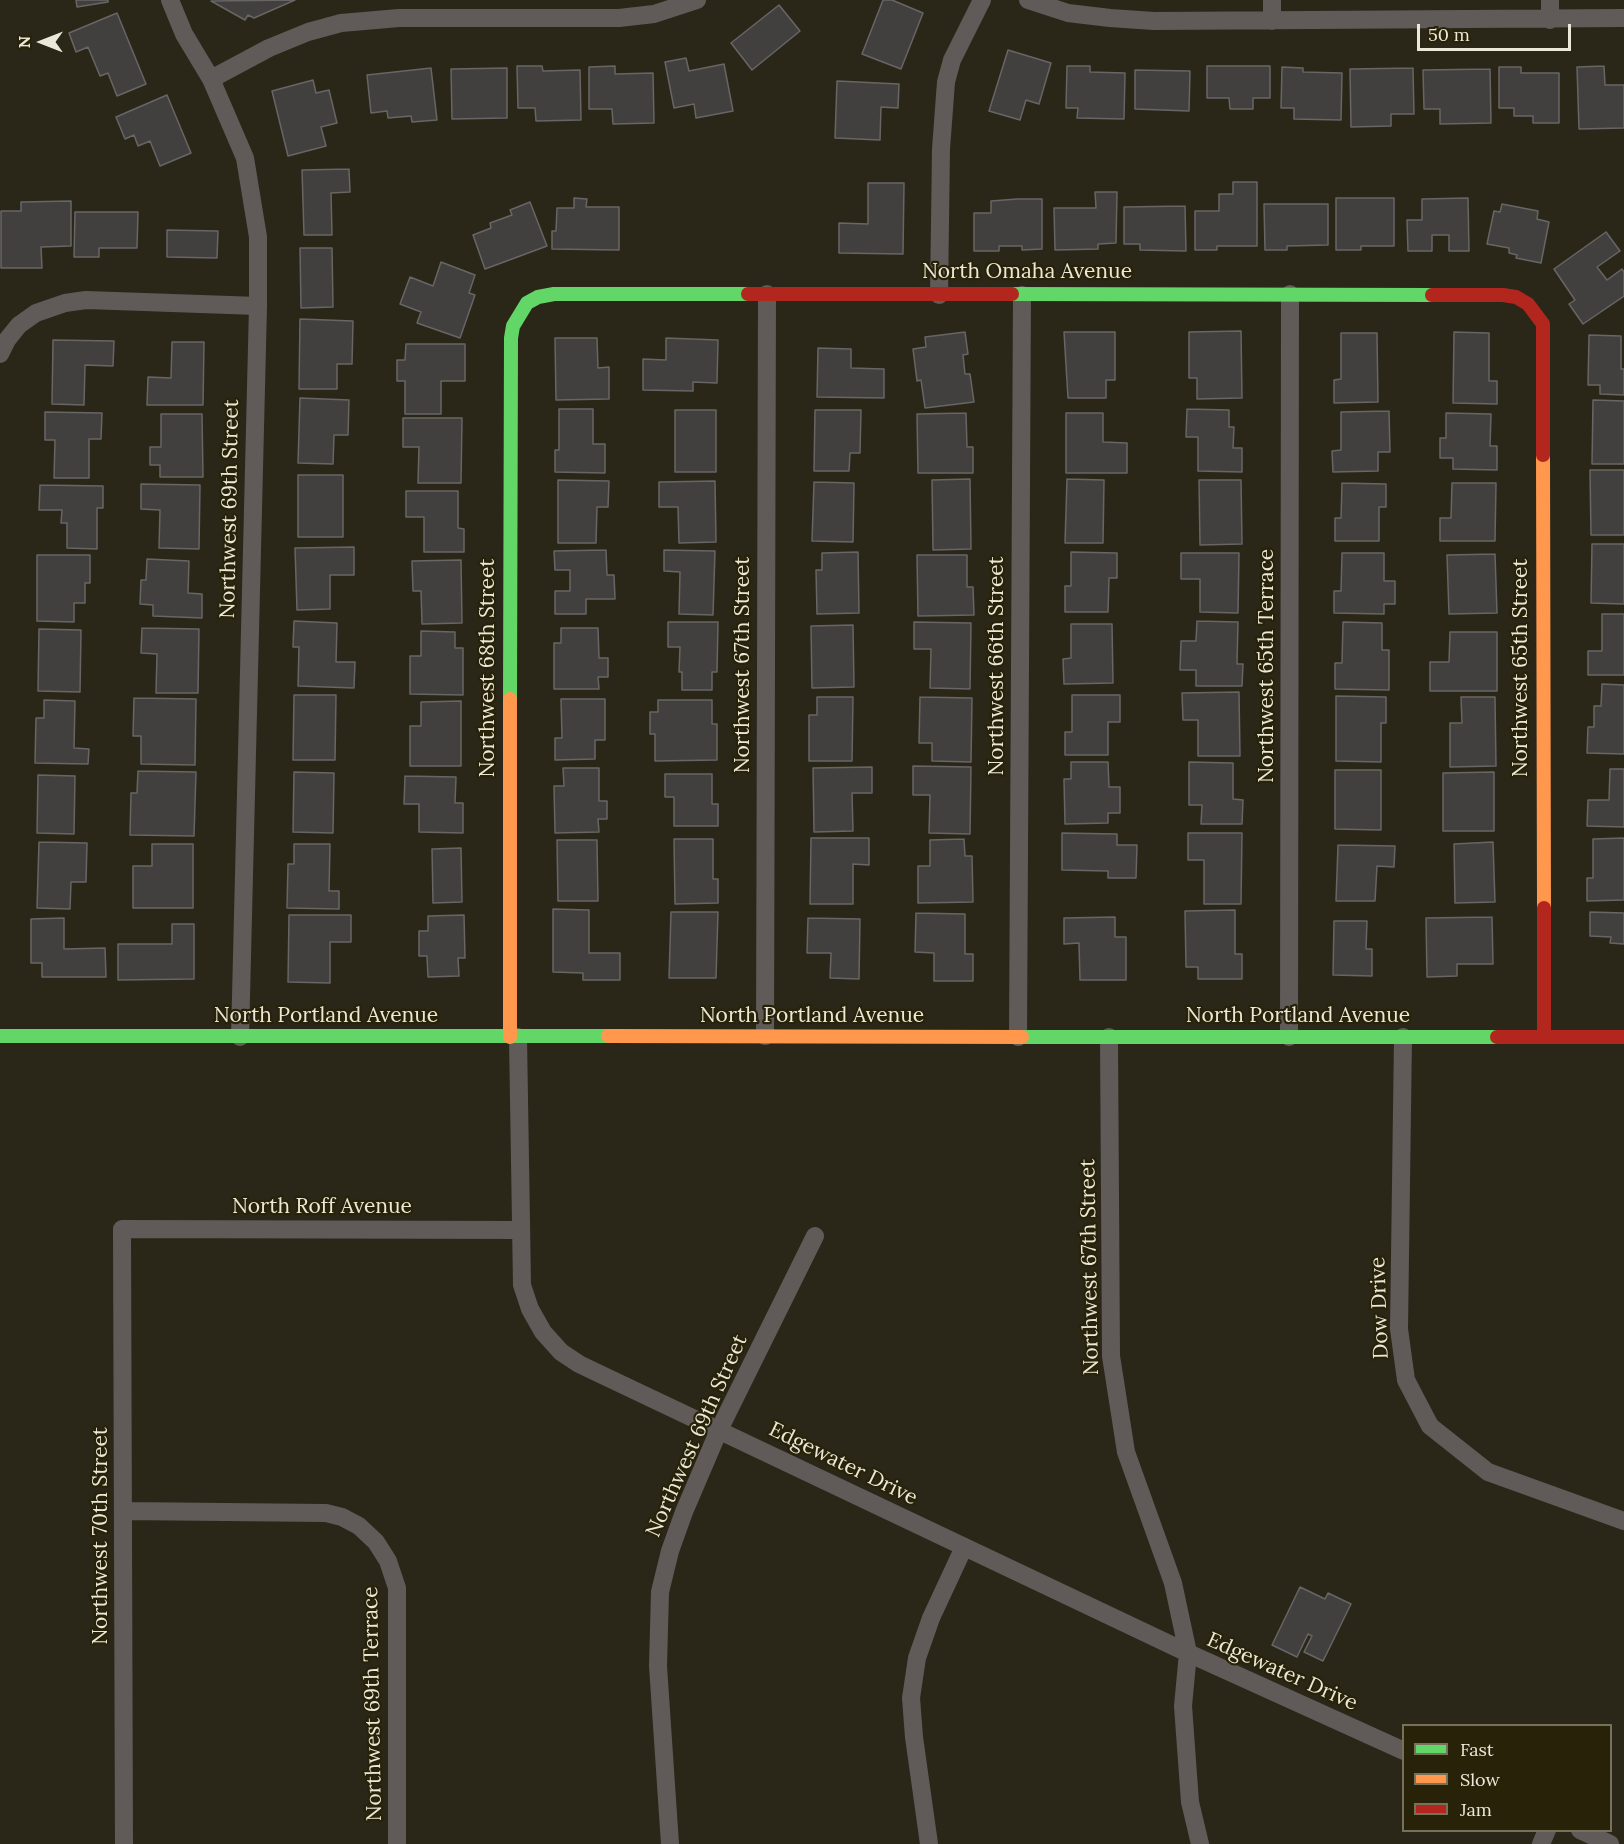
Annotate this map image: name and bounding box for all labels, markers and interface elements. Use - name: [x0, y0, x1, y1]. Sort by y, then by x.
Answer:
- north arrow: [12, 12, 72, 72]
- scale bar: [1420, 12, 1574, 50]
- text: 50 m: [1428, 23, 1470, 46]
- text: N: [14, 36, 34, 48]
- street label: North Omaha Avenue: [922, 259, 1132, 285]
- street label: Northwest 69th Street: [215, 399, 245, 619]
- street label: Northwest 65th Terrace: [1254, 549, 1280, 783]
- street label: Northwest 66th Street: [984, 556, 1010, 776]
- street label: Northwest 67th Street: [730, 557, 756, 773]
- street label: Northwest 68th Street: [475, 559, 501, 777]
- street label: Northwest 65th Street: [1508, 559, 1534, 777]
- street label: North Portland Avenue: [214, 1003, 438, 1029]
- street label: North Portland Avenue: [700, 1003, 924, 1029]
- street label: North Portland Avenue: [1186, 1003, 1410, 1029]
- street label: Northwest 67th Street: [1076, 1158, 1104, 1376]
- street label: North Roff Avenue: [232, 1194, 412, 1220]
- street label: Dow Drive: [1366, 1256, 1394, 1360]
- street label: Northwest 69th Street: [641, 1331, 753, 1541]
- street label: Edgewater Drive: [765, 1417, 921, 1511]
- street label: Northwest 70th Street: [88, 1427, 114, 1645]
- street label: Northwest 69th Terrace: [358, 1586, 388, 1822]
- street label: Edgewater Drive: [1203, 1627, 1361, 1717]
- legend: [1402, 1724, 1612, 1832]
- text: Fast: [1460, 1738, 1494, 1761]
- text: Slow: [1460, 1768, 1500, 1791]
- text: Jam: [1460, 1798, 1492, 1821]

